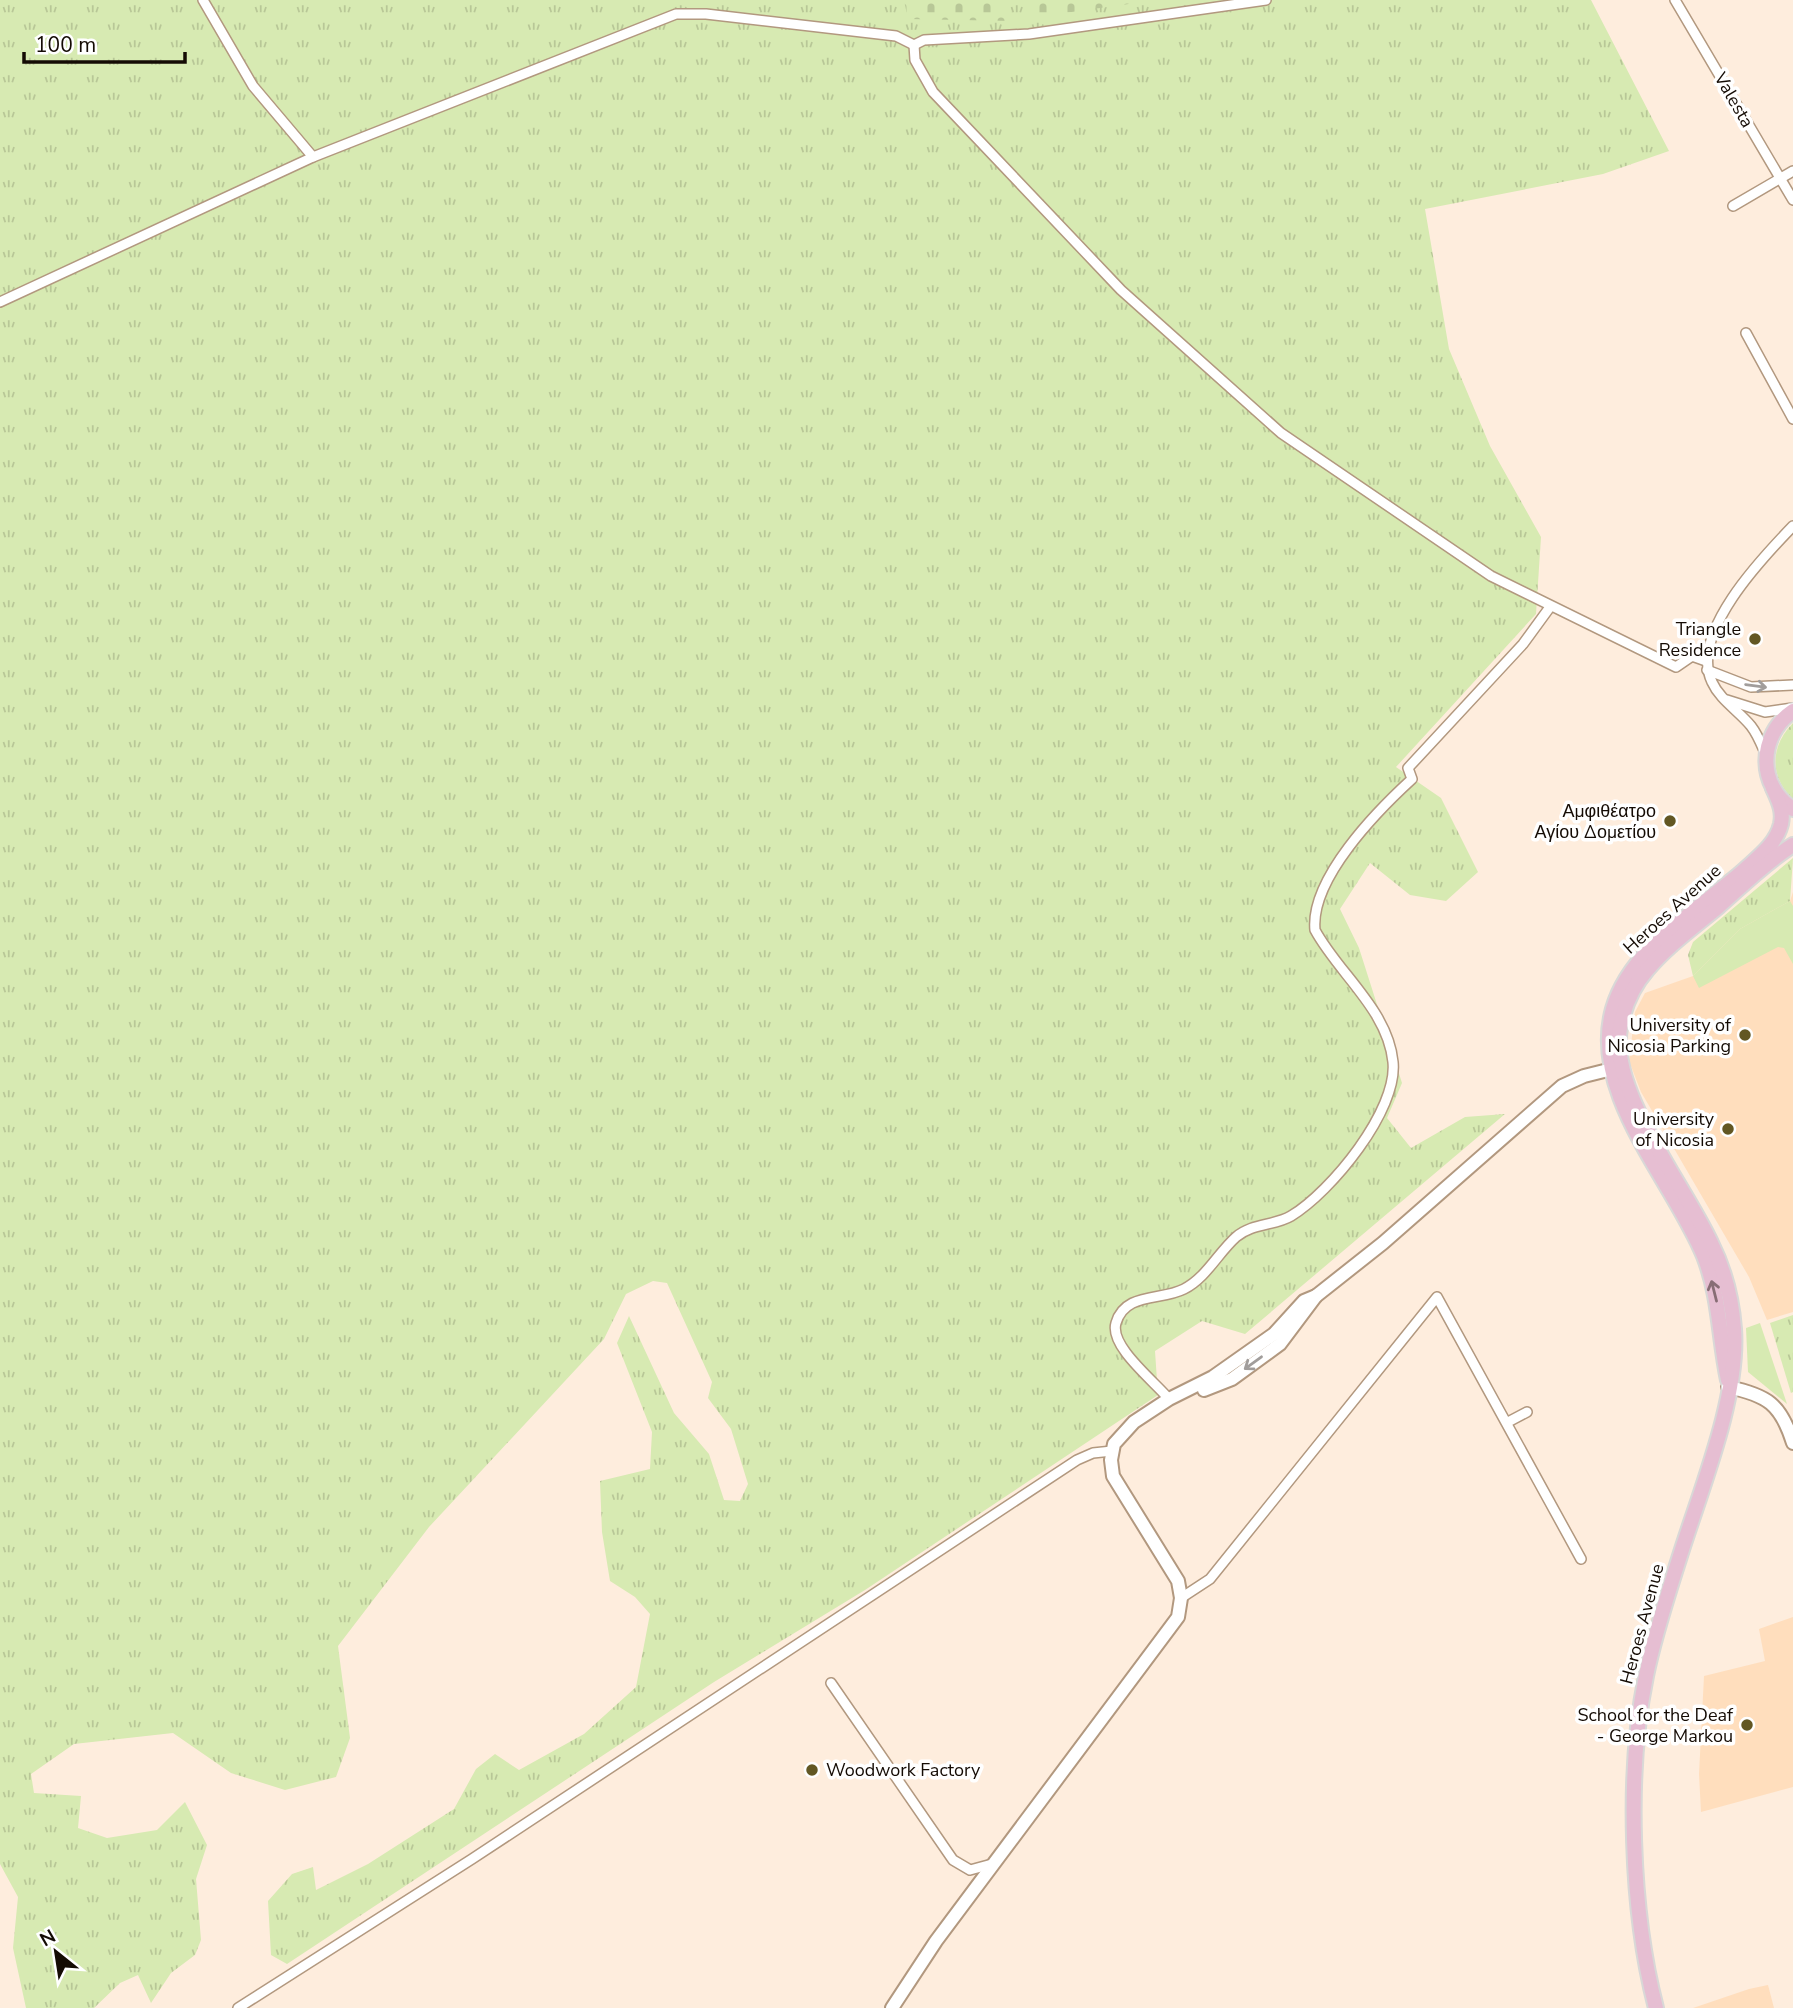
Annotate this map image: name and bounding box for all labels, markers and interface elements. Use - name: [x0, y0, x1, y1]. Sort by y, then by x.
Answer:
- scale bar: [24, 21, 186, 65]
- text: 100 m: [35, 31, 96, 59]
- street label: Valesta: [1708, 67, 1759, 132]
- place label: Triangle Residence: [1659, 617, 1741, 662]
- marker: Triangle Residence: [1747, 631, 1763, 647]
- one-way arrow: [1744, 680, 1767, 693]
- place label: Αμφιθέατρο Αγίου Δομετίου: [1535, 799, 1656, 844]
- marker: Αμφιθέατρο Αγίου Δομετίου: [1662, 813, 1678, 829]
- street label: Heroes Avenue: [1618, 859, 1726, 959]
- place label: University of Nicosia Parking: [1607, 1013, 1732, 1058]
- marker: University of Nicosia Parking: [1737, 1027, 1753, 1043]
- place label: University of Nicosia: [1633, 1107, 1715, 1152]
- marker: University of Nicosia: [1720, 1121, 1736, 1137]
- one-way arrow: [1707, 1280, 1720, 1302]
- one-way arrow: [1244, 1356, 1263, 1370]
- street label: Heroes Avenue: [1614, 1561, 1670, 1687]
- place label: School for the Deaf - George Markou: [1577, 1703, 1734, 1748]
- marker: School for the Deaf - George Markou: [1739, 1717, 1755, 1733]
- place label: Woodwork Factory: [826, 1758, 981, 1782]
- marker: Woodwork Factory: [804, 1762, 820, 1778]
- north arrow: [21, 1917, 91, 1987]
- text: N: [35, 1923, 61, 1953]

